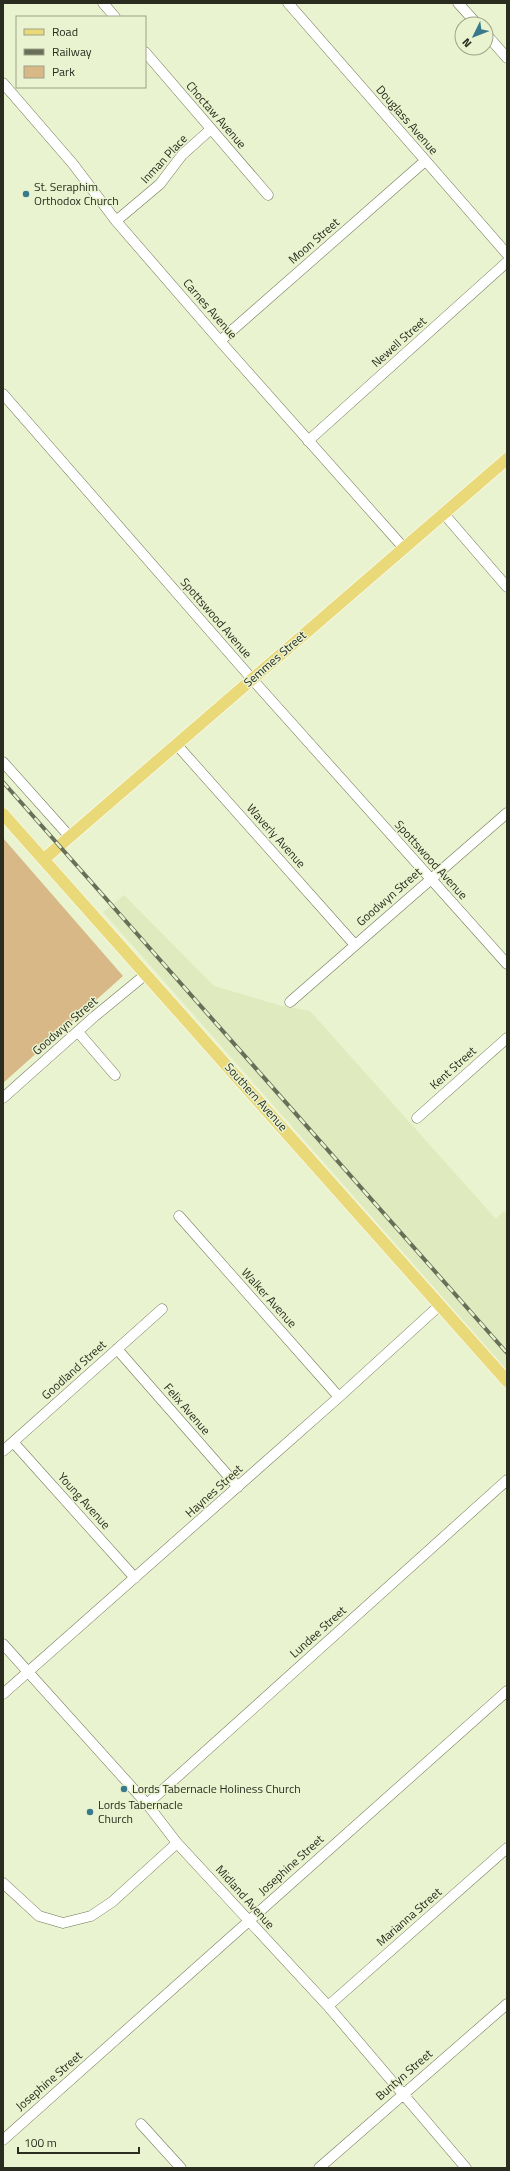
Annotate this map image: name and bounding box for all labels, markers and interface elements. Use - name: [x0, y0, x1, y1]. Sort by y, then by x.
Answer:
- legend: [16, 16, 146, 88]
- north arrow: [454, 16, 494, 56]
- text: Road: [52, 22, 78, 41]
- text: N: [458, 35, 475, 51]
- text: Railway: [52, 42, 92, 61]
- text: Park: [52, 62, 75, 81]
- street label: Choctaw Avenue: [182, 77, 251, 153]
- street label: Douglass Avenue: [372, 81, 443, 159]
- street label: Inman Place: [136, 130, 192, 188]
- place label: St. Seraphim Orthodox Church: [34, 177, 119, 210]
- marker: St. Seraphim Orthodox Church: [21, 189, 31, 199]
- street label: Moon Street: [284, 212, 344, 268]
- street label: Carnes Avenue: [179, 274, 242, 343]
- street label: Newell Street: [367, 311, 431, 372]
- street label: Spottswood Avenue: [176, 573, 257, 662]
- street label: Semmes Street: [239, 625, 311, 691]
- street label: Waverly Avenue: [242, 799, 311, 872]
- street label: Spottswood Avenue: [390, 816, 472, 904]
- street label: Goodwyn Street: [352, 862, 426, 930]
- street label: Goodwyn Street: [28, 991, 102, 1059]
- street label: Kent Street: [425, 1041, 481, 1094]
- street label: Southern Avenue: [220, 1058, 292, 1135]
- street label: Walker Avenue: [237, 1263, 302, 1332]
- street label: Goodland Street: [37, 1335, 111, 1404]
- street label: Felix Avenue: [159, 1379, 215, 1439]
- street label: Haynes Street: [181, 1459, 247, 1522]
- street label: Young Avenue: [54, 1468, 115, 1533]
- street label: Lundee Street: [285, 1600, 351, 1662]
- place label: Lords Tabernacle Holiness Church: [132, 1779, 301, 1798]
- marker: Lords Tabernacle Holiness Church: [119, 1784, 129, 1794]
- place label: Lords Tabernacle Church: [98, 1795, 183, 1828]
- marker: Lords Tabernacle Church: [85, 1807, 95, 1817]
- street label: Josephine Street: [254, 1829, 328, 1899]
- street label: Midland Avenue: [211, 1860, 279, 1933]
- street label: Marianna Street: [372, 1882, 446, 1950]
- street label: Buntyn Street: [371, 2044, 437, 2105]
- street label: Josephine Street: [11, 2046, 87, 2115]
- scale bar: [18, 2129, 139, 2155]
- text: 100 m: [24, 2133, 57, 2152]

